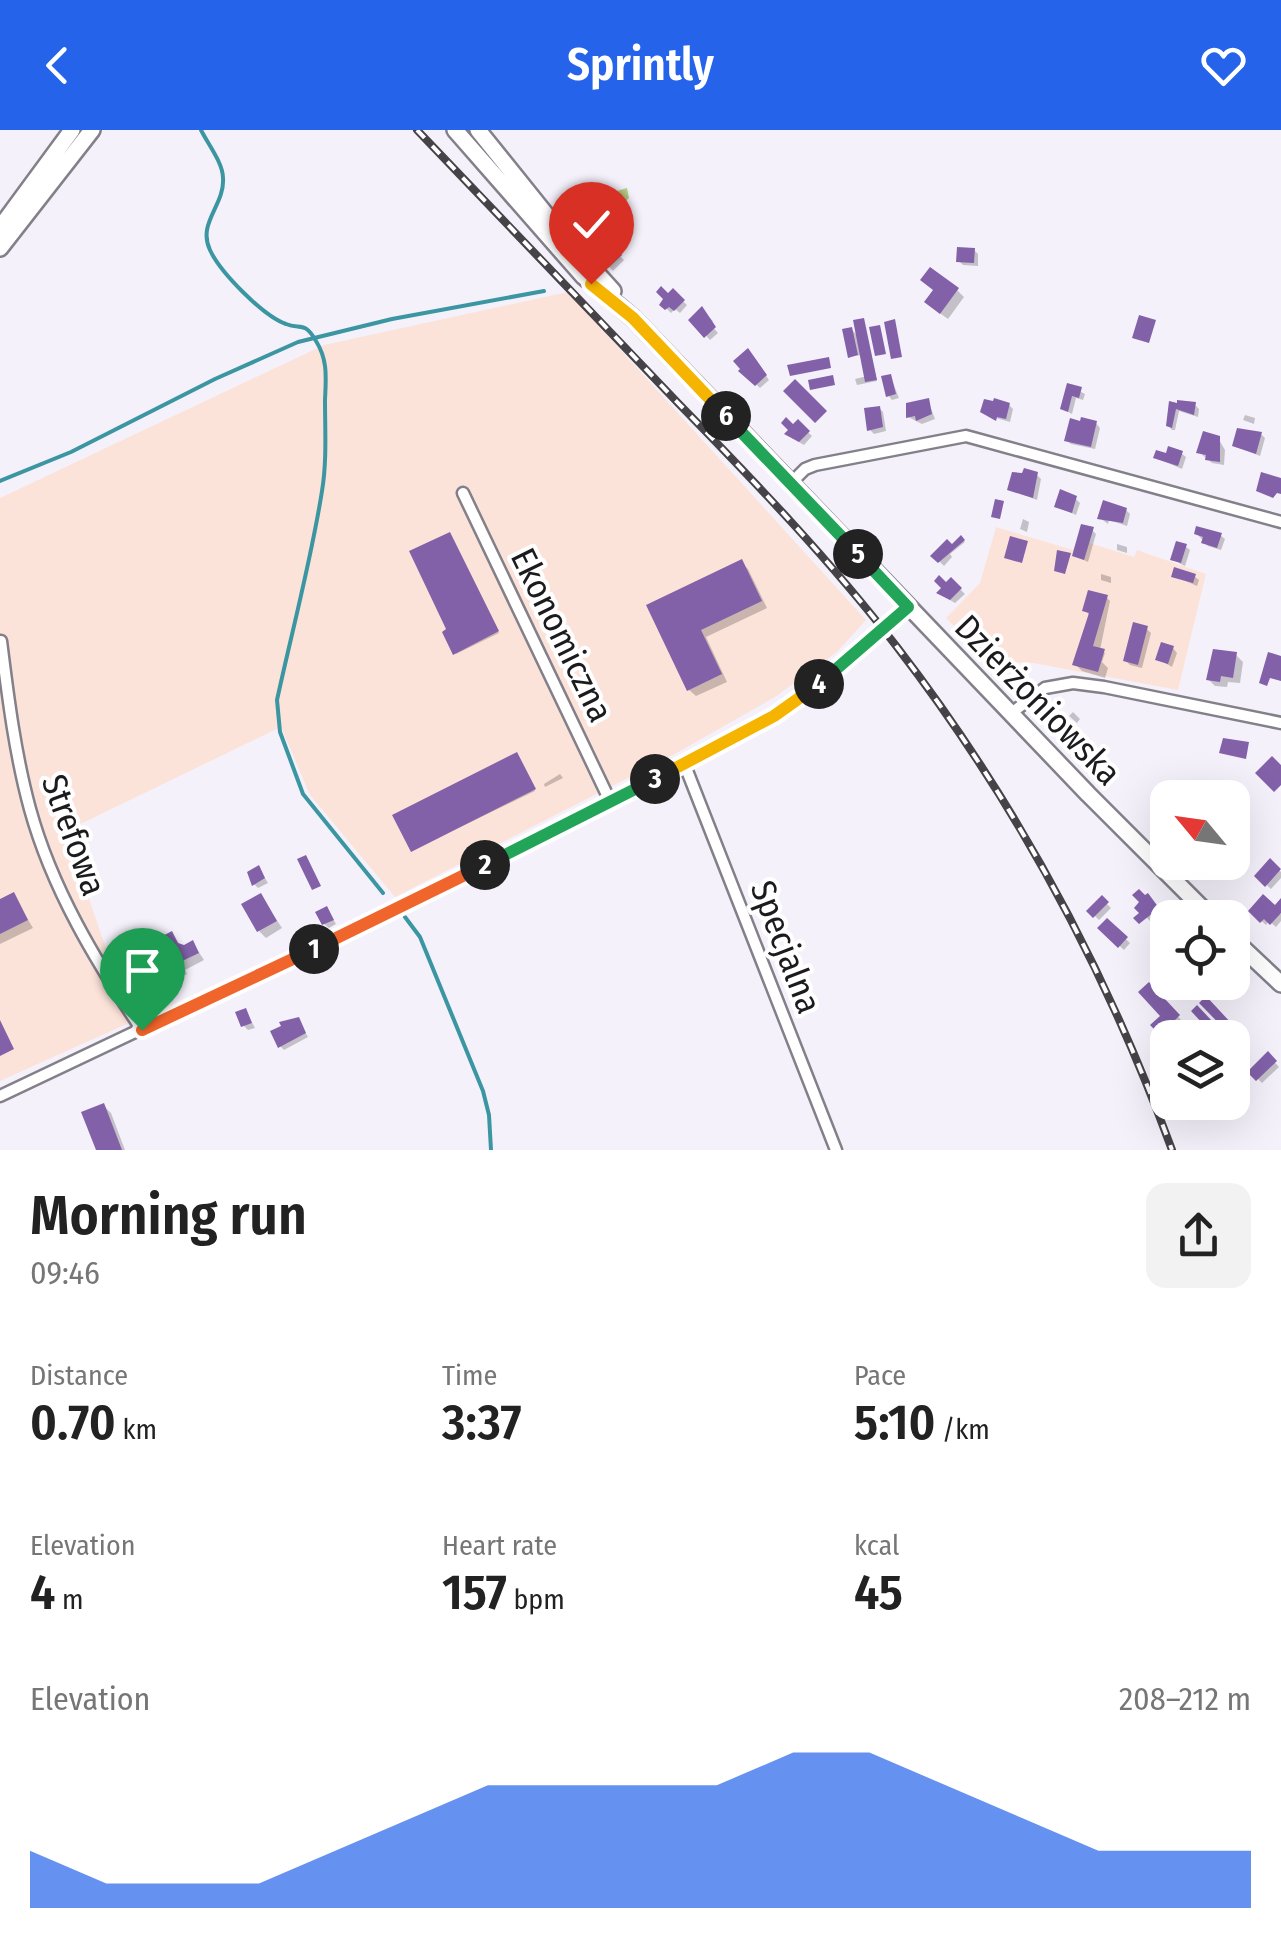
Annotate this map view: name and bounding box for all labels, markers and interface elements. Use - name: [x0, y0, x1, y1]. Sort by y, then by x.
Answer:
- icon: back: [30, 38, 85, 93]
- text: Sprintly: [567, 38, 714, 92]
- icon: heart: [1196, 38, 1251, 93]
- pin: [549, 182, 634, 285]
- icon: check: [564, 197, 619, 252]
- pin: 6: [701, 391, 751, 441]
- text: 6: [719, 399, 733, 432]
- pin: 5: [833, 529, 883, 579]
- text: 5: [851, 537, 865, 570]
- street label: Ekonomiczna: [502, 541, 622, 729]
- street label: Dzierżoniowska: [946, 606, 1130, 794]
- pin: 4: [794, 659, 844, 709]
- text: 4: [812, 667, 826, 700]
- pin: 3: [630, 754, 680, 804]
- text: 3: [648, 762, 662, 795]
- street label: Strefowa: [33, 769, 115, 901]
- north arrow: [1150, 780, 1250, 880]
- map controls: [1150, 780, 1250, 1120]
- pin: 2: [460, 840, 510, 890]
- text: 2: [479, 848, 491, 881]
- street label: Specjalna: [742, 875, 830, 1019]
- button: locate: [1150, 900, 1250, 1000]
- pin: 1: [289, 924, 339, 974]
- pin: [100, 928, 185, 1031]
- text: 1: [308, 932, 320, 965]
- icon: arrive: [115, 943, 170, 998]
- button: layers: [1150, 1020, 1250, 1120]
- text: Morning run: [30, 1183, 307, 1249]
- button: share: [1146, 1183, 1251, 1288]
- text: 09:46: [30, 1254, 100, 1292]
- text: Distance: [30, 1359, 128, 1392]
- text: Time: [442, 1359, 497, 1392]
- text: Pace: [854, 1359, 906, 1392]
- text: 0.70: [30, 1392, 116, 1452]
- text: 3:37: [442, 1392, 522, 1452]
- text: 5:10: [854, 1392, 936, 1452]
- text: km: [116, 1413, 157, 1446]
- text: /km: [936, 1413, 990, 1446]
- text: Elevation: [30, 1529, 135, 1562]
- text: Heart rate: [442, 1529, 557, 1562]
- text: kcal: [854, 1529, 899, 1562]
- text: 4: [30, 1562, 55, 1622]
- text: 157: [442, 1562, 507, 1622]
- text: 45: [854, 1562, 903, 1622]
- text: m: [55, 1583, 83, 1616]
- text: bpm: [507, 1583, 565, 1616]
- text: Elevation: [30, 1680, 150, 1718]
- text: 208–212 m: [1119, 1680, 1251, 1718]

